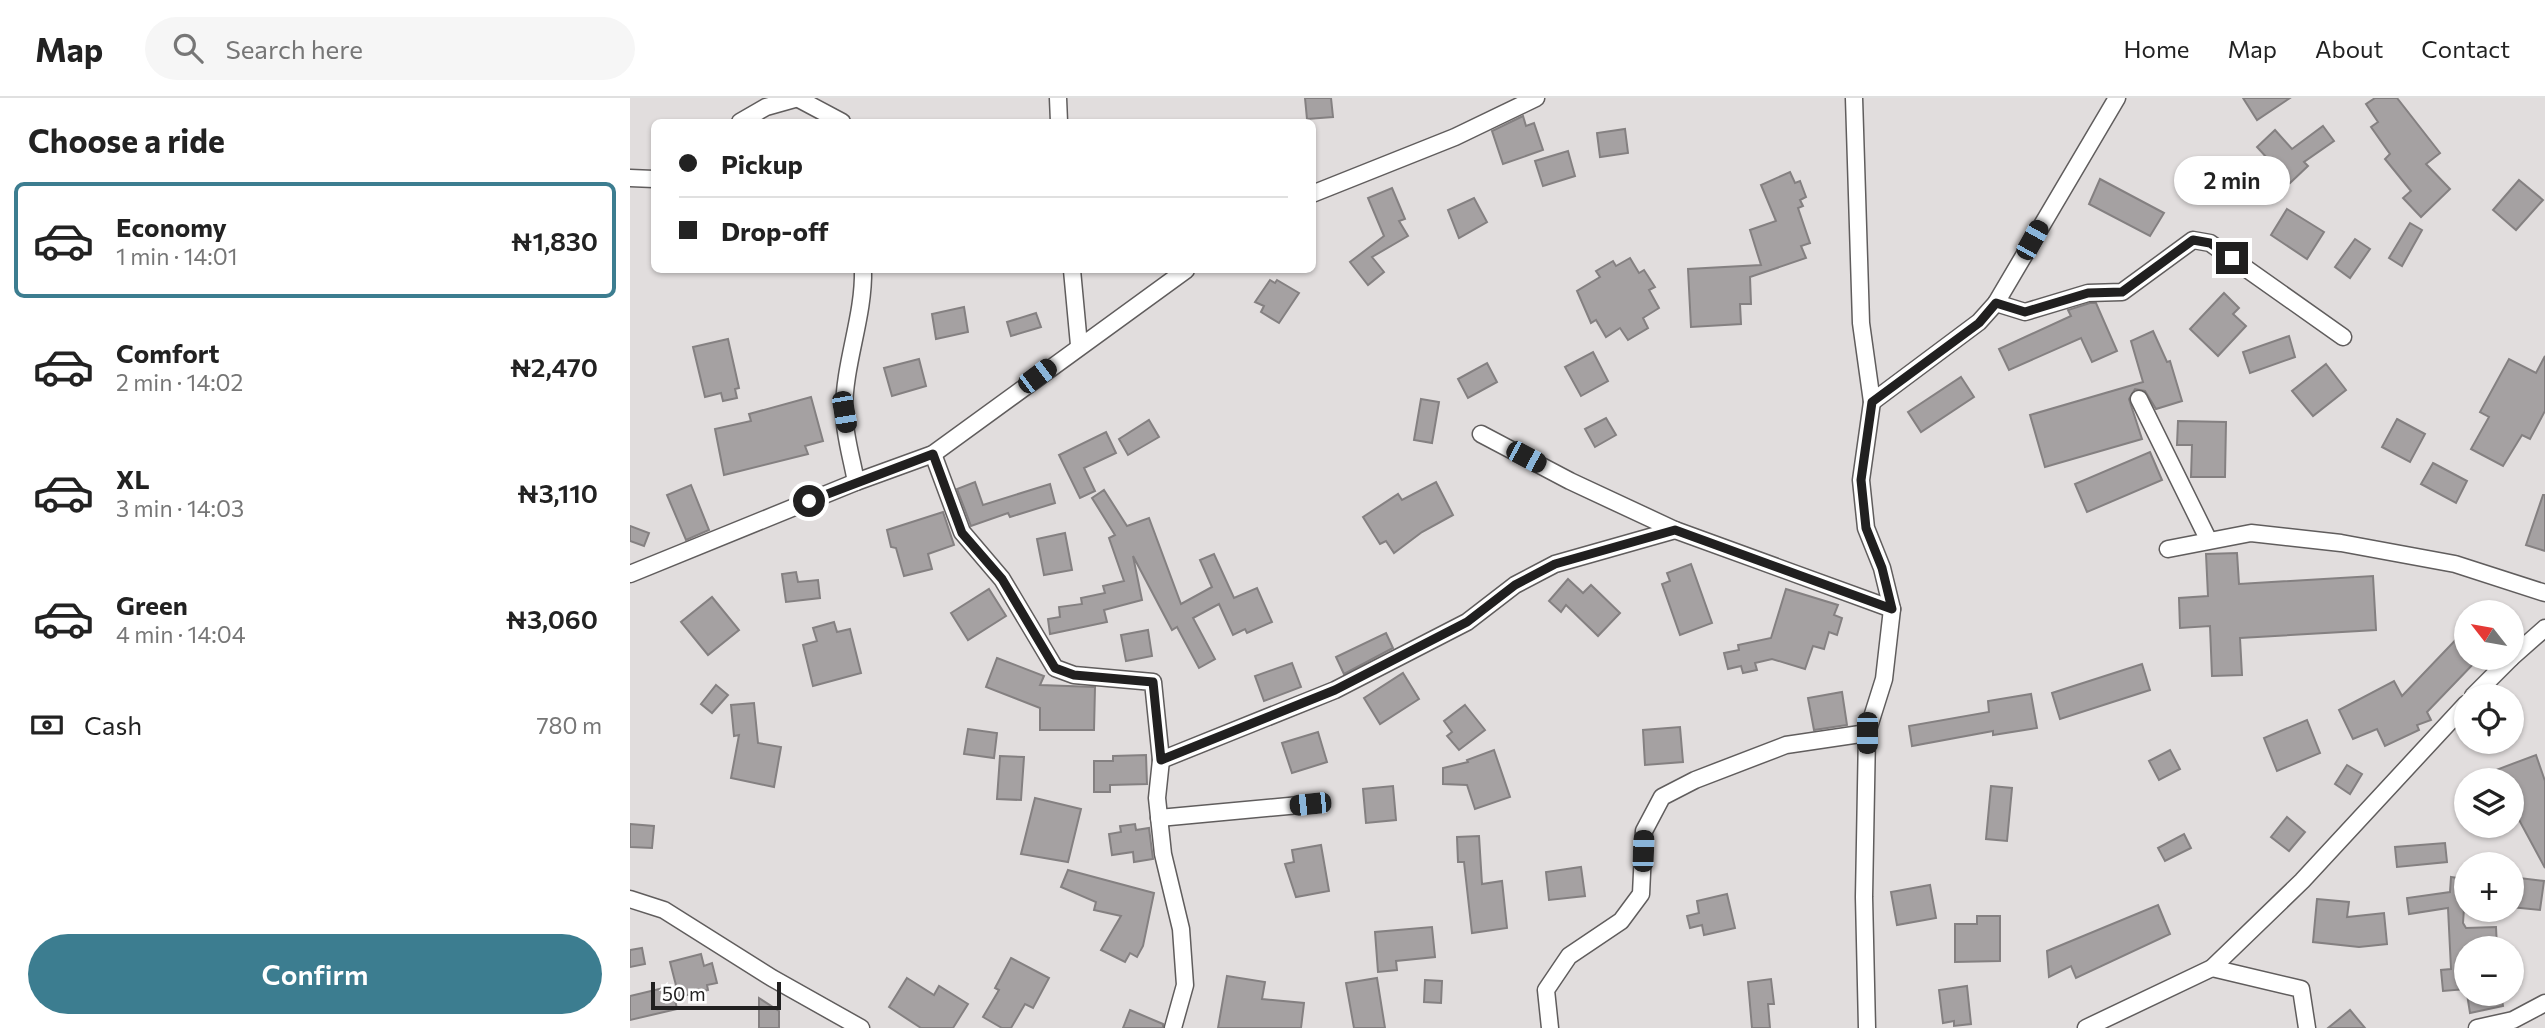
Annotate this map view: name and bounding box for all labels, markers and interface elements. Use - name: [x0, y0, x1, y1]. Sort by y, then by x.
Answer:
- search box: [145, 17, 635, 80]
- text: Map: [35, 28, 103, 69]
- icon: search: [169, 29, 207, 67]
- text: Search here: [225, 33, 363, 64]
- text: Home: [2124, 34, 2190, 63]
- text: Map: [2228, 34, 2277, 63]
- text: About: [2315, 34, 2383, 63]
- text: Contact: [2421, 34, 2510, 63]
- text: Choose a ride: [28, 120, 225, 160]
- text: Pickup: [721, 148, 803, 179]
- callout: 2 min: [2174, 156, 2290, 206]
- text: 2 min: [2204, 166, 2260, 194]
- icon: car: [32, 209, 95, 272]
- text: Economy: [116, 211, 227, 242]
- text: Drop-off: [721, 215, 828, 246]
- car: [2013, 217, 2052, 263]
- text: ₦1,830: [511, 225, 598, 256]
- text: 1 min · 14:01: [116, 242, 238, 270]
- route end: [2216, 242, 2248, 274]
- icon: car: [32, 335, 95, 398]
- text: Comfort: [116, 337, 219, 368]
- text: ₦2,470: [510, 351, 598, 382]
- car: [1014, 355, 1061, 397]
- text: 2 min · 14:02: [116, 368, 243, 396]
- car: [831, 389, 858, 435]
- car: [1503, 438, 1550, 476]
- icon: car: [32, 461, 95, 524]
- text: XL: [116, 463, 150, 494]
- text: ₦3,110: [517, 477, 598, 508]
- route start: [793, 485, 825, 517]
- text: 3 min · 14:03: [116, 494, 244, 522]
- icon: car: [32, 587, 95, 650]
- text: Green: [116, 589, 188, 620]
- north arrow: [2454, 600, 2524, 670]
- map controls: [2454, 600, 2524, 1006]
- text: ₦3,060: [506, 603, 598, 634]
- text: 4 min · 14:04: [116, 620, 245, 648]
- button: locate: [2454, 684, 2524, 754]
- icon: cash: [28, 706, 66, 744]
- text: Cash: [84, 709, 142, 740]
- text: 780 m: [536, 711, 602, 739]
- car: [1857, 712, 1878, 754]
- button: layers: [2454, 768, 2524, 838]
- car: [1289, 791, 1332, 817]
- car: [1632, 830, 1655, 872]
- button: +: [2454, 852, 2524, 922]
- button: Confirm: [28, 934, 602, 1014]
- button: −: [2454, 936, 2524, 1006]
- scale bar: [651, 979, 780, 1011]
- text: 50 m: [662, 982, 706, 1005]

